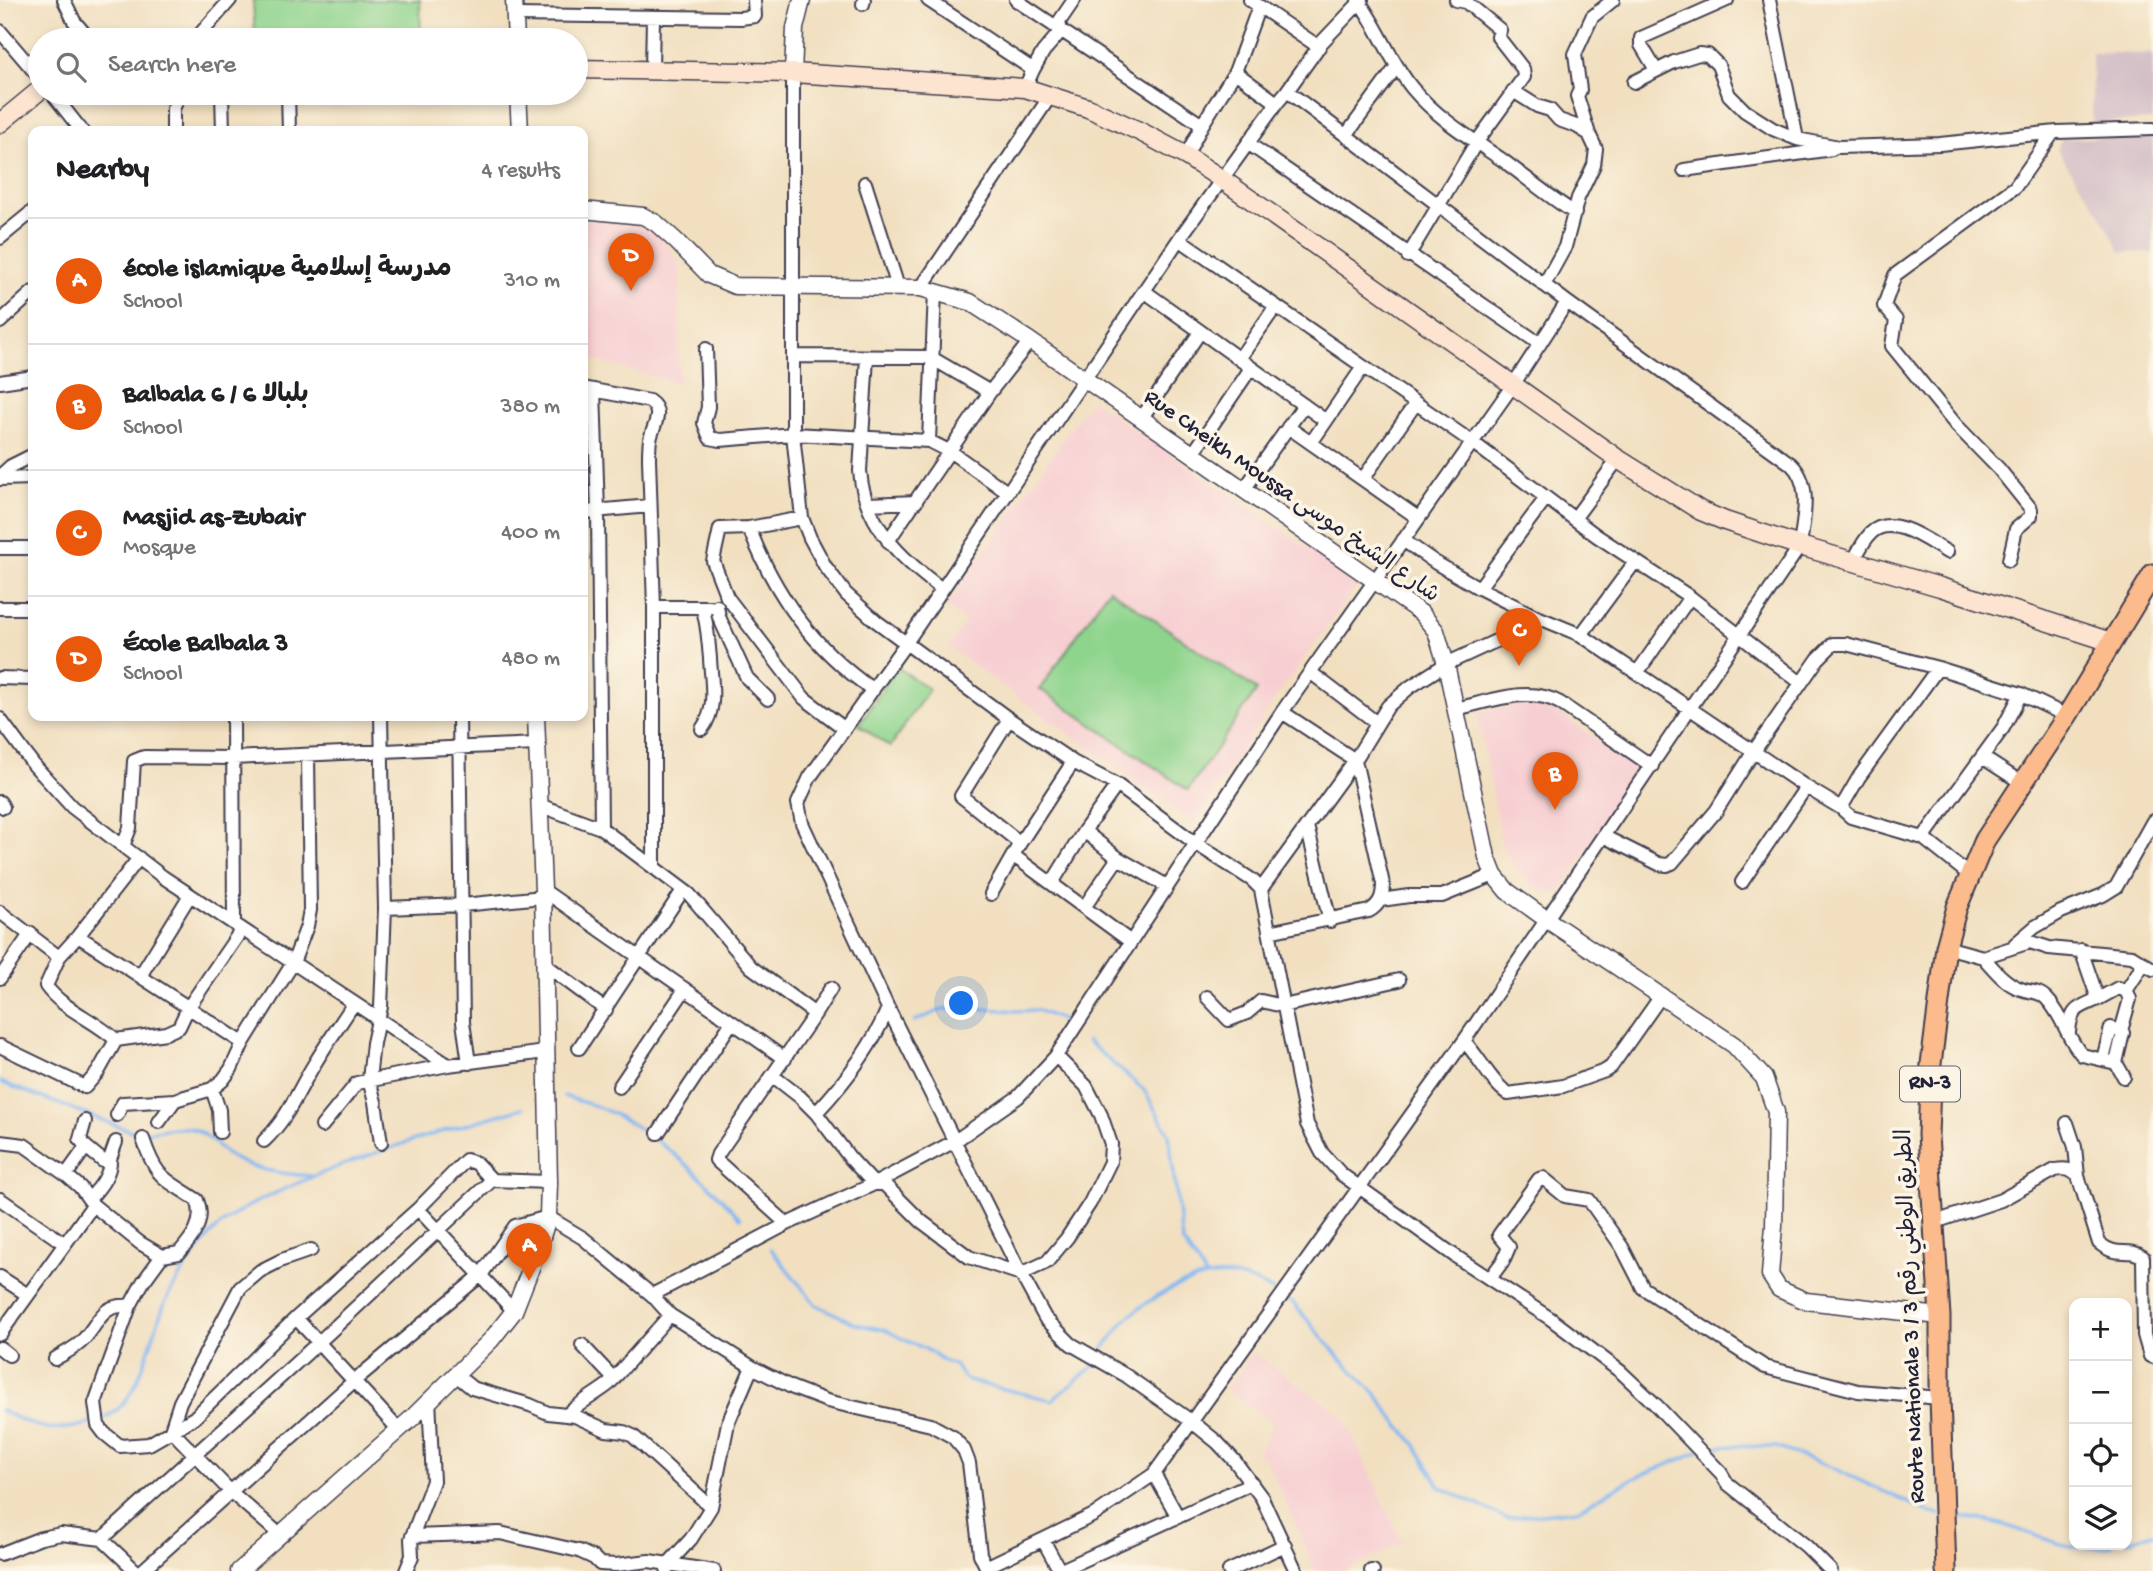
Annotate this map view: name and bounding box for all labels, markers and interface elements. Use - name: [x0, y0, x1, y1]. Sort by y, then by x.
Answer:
- search box: [28, 28, 588, 105]
- icon: search: [52, 48, 90, 86]
- text: Search here: [108, 51, 236, 82]
- text: Nearby: [56, 154, 149, 189]
- text: 4 results: [481, 158, 560, 185]
- pin: D: [608, 233, 654, 291]
- text: école islamique مدرسة إسلامية: [123, 255, 452, 286]
- text: A: [72, 268, 86, 295]
- text: 310 m: [504, 268, 560, 295]
- text: School: [123, 289, 183, 316]
- text: Balbala 6 / بلبالا 6: [123, 381, 308, 412]
- street label: Rue Cheikh Moussa شارع الشيخ موسى: [1138, 384, 1444, 610]
- text: B: [73, 394, 85, 421]
- text: 380 m: [501, 394, 560, 421]
- text: School: [123, 415, 183, 442]
- text: Masjid as-Zubair: [123, 504, 304, 535]
- text: C: [73, 520, 85, 547]
- text: 400 m: [501, 520, 560, 547]
- text: Mosque: [123, 535, 196, 562]
- pin: C: [1496, 608, 1542, 666]
- text: École Balbala 3: [123, 630, 288, 661]
- text: D: [72, 646, 87, 673]
- text: 480 m: [502, 646, 560, 673]
- text: School: [123, 661, 183, 688]
- pin: B: [1532, 752, 1578, 810]
- your location: [944, 986, 978, 1020]
- road number: RN-3: [1900, 1066, 1960, 1102]
- street label: Route Nationale 3 / الطريق الوطني رقم 3: [1892, 1128, 1936, 1504]
- pin: A: [506, 1223, 552, 1281]
- map controls: [2069, 1298, 2132, 1550]
- button: +: [2069, 1298, 2132, 1361]
- button: −: [2069, 1361, 2132, 1424]
- button: locate: [2069, 1424, 2132, 1487]
- button: layers: [2069, 1487, 2132, 1550]

